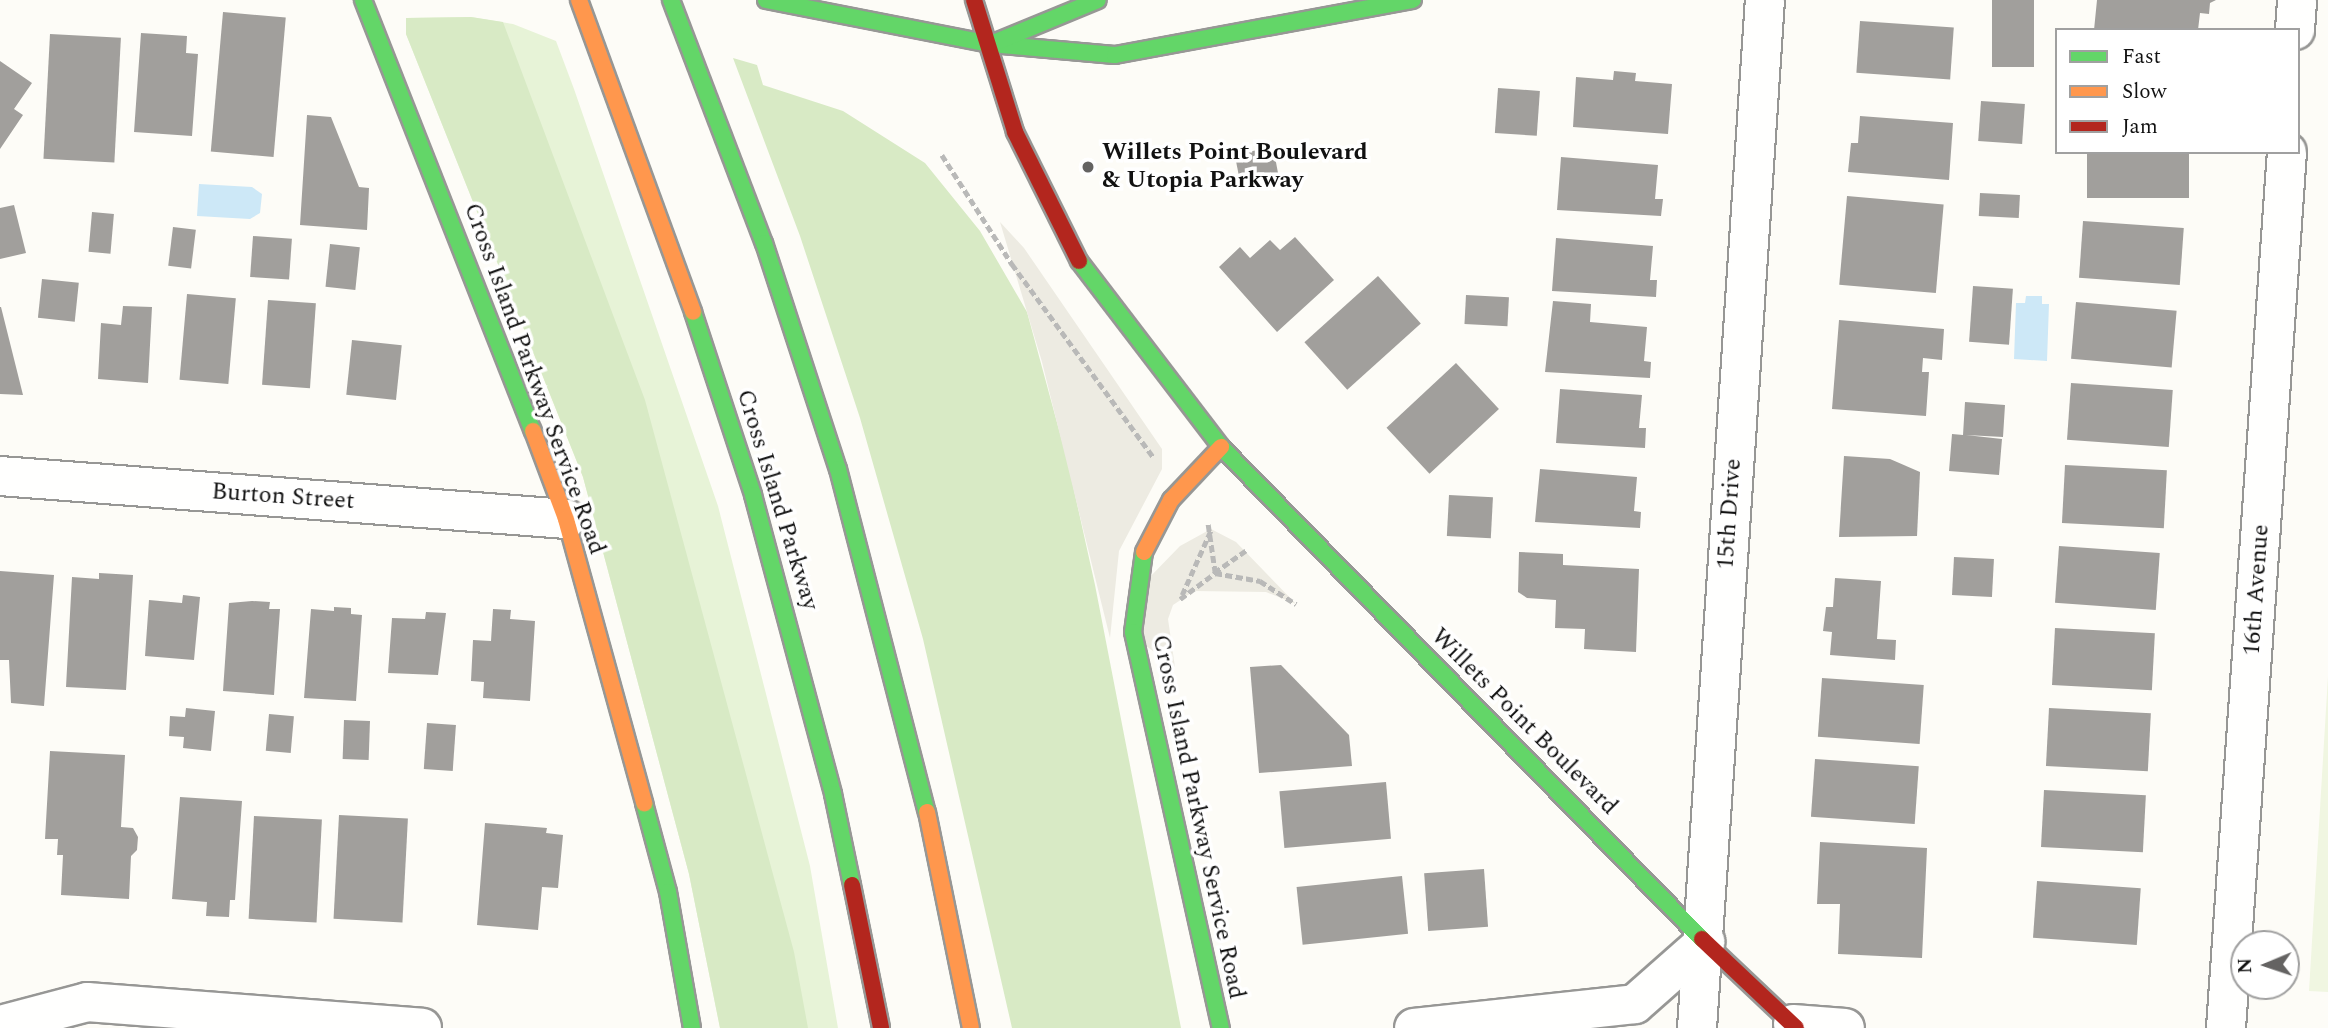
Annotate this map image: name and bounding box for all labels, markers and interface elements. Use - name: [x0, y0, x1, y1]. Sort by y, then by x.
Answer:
- legend: [2055, 28, 2300, 154]
- text: Fast: [2122, 41, 2161, 73]
- text: Slow: [2122, 76, 2166, 108]
- text: Jam: [2122, 111, 2158, 143]
- place label: Willets Point Boulevard & Utopia Parkway: [1102, 139, 1368, 195]
- marker: Willets Point Boulevard & Utopia Parkway: [1080, 159, 1096, 175]
- street label: Cross Island Parkway Service Road: [457, 199, 611, 559]
- street label: Cross Island Parkway: [730, 386, 824, 614]
- street label: 15th Drive: [1712, 458, 1748, 570]
- street label: Burton Street: [211, 478, 355, 516]
- street label: 16th Avenue: [2238, 523, 2276, 657]
- street label: Willets Point Boulevard: [1425, 623, 1623, 821]
- street label: Cross Island Parkway Service Road: [1145, 632, 1251, 1002]
- north arrow: [2230, 930, 2300, 1000]
- text: N: [2231, 957, 2260, 974]

